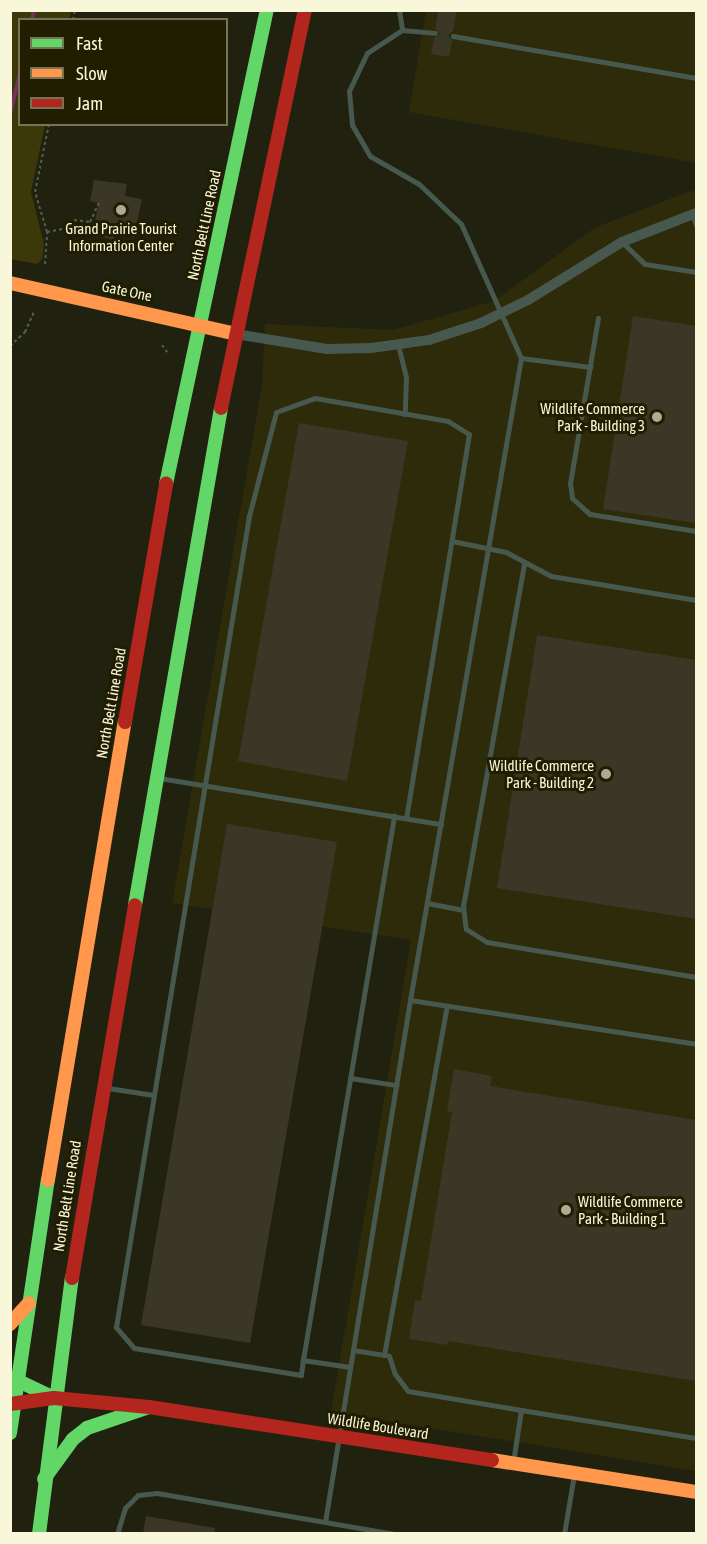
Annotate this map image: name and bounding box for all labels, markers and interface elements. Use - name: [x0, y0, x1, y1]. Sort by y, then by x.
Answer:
- legend: [18, 18, 228, 126]
- text: Fast: [76, 33, 103, 54]
- text: Slow: [76, 63, 107, 84]
- text: Jam: [76, 93, 103, 114]
- street label: North Belt Line Road: [184, 168, 224, 282]
- marker: Grand Prairie Tourist Information Center: [114, 203, 128, 217]
- place label: Grand Prairie Tourist Information Center: [65, 219, 177, 254]
- street label: Gate One: [100, 277, 154, 305]
- place label: Wildlife Commerce Park - Building 3: [540, 399, 645, 434]
- marker: Wildlife Commerce Park - Building 3: [650, 410, 664, 424]
- street label: North Belt Line Road: [92, 646, 130, 760]
- place label: Wildlife Commerce Park - Building 2: [489, 756, 594, 791]
- marker: Wildlife Commerce Park - Building 2: [599, 767, 613, 781]
- street label: North Belt Line Road: [49, 1139, 85, 1253]
- place label: Wildlife Commerce Park - Building 1: [578, 1192, 683, 1227]
- marker: Wildlife Commerce Park - Building 1: [559, 1203, 573, 1217]
- street label: Wildlife Boulevard: [326, 1409, 430, 1443]

